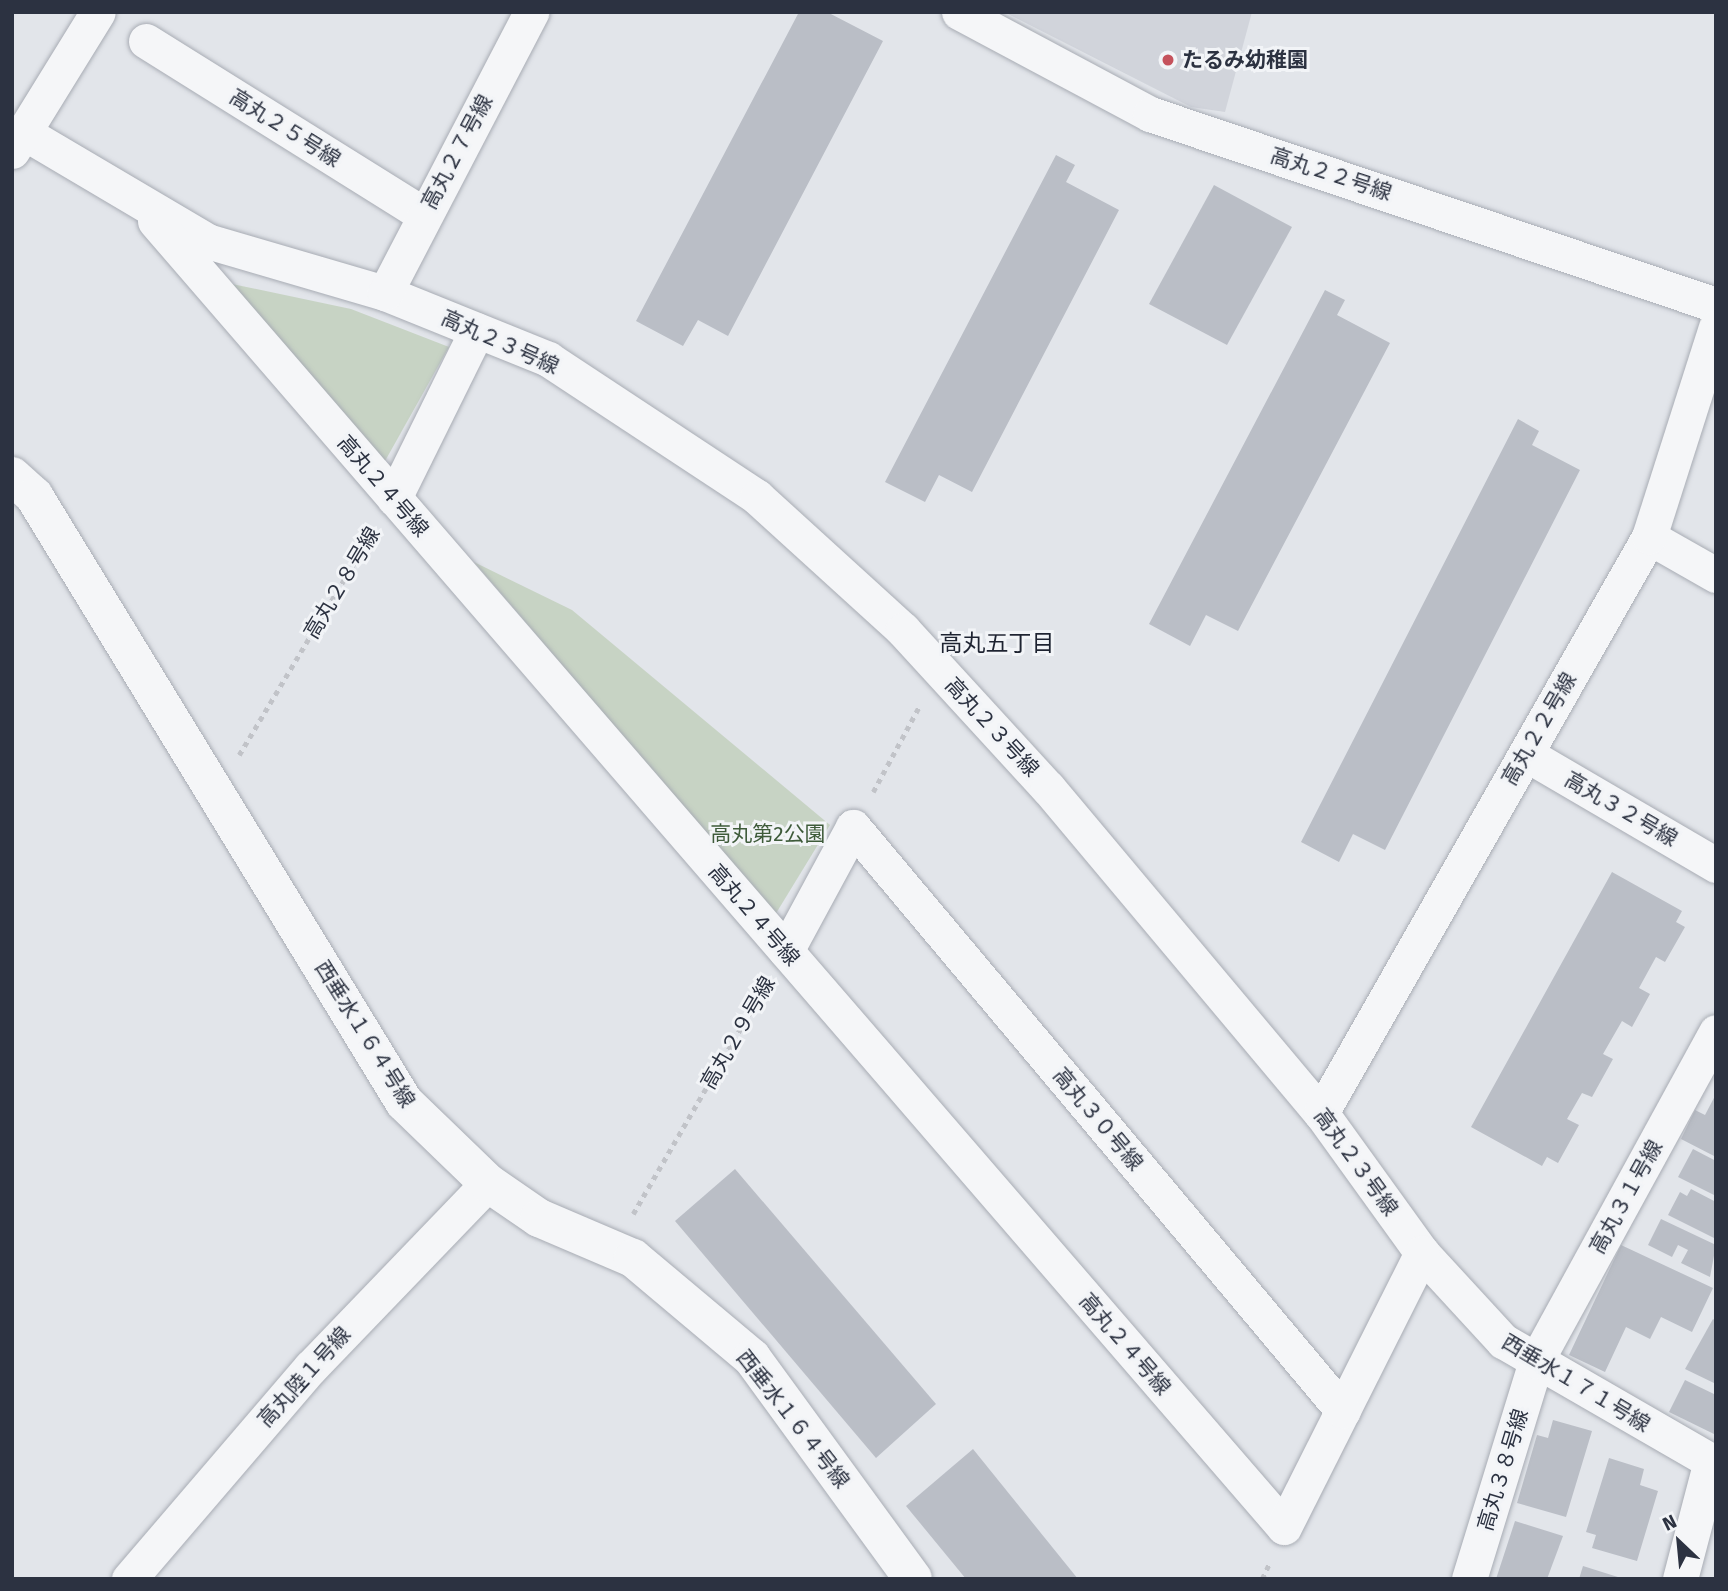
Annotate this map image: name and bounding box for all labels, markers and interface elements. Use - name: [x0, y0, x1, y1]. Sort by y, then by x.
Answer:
- place label: たるみ幼稚園: [1182, 47, 1308, 73]
- marker: たるみ幼稚園: [1160, 52, 1176, 68]
- street label: 高丸２５号線: [225, 84, 345, 172]
- street label: 高丸２７号線: [416, 90, 498, 214]
- street label: 高丸２２号線: [1267, 143, 1395, 205]
- street label: 高丸２３号線: [437, 305, 563, 379]
- street label: 高丸２４号線: [332, 430, 434, 542]
- street label: 高丸２８号線: [299, 523, 385, 643]
- district label: 高丸五丁目: [940, 629, 1054, 657]
- street label: 高丸２２号線: [1497, 668, 1581, 790]
- street label: 高丸２３号線: [940, 672, 1044, 782]
- street label: 高丸３２号線: [1560, 767, 1682, 851]
- park label: 高丸第2公園: [710, 821, 826, 847]
- street label: 高丸２４号線: [703, 859, 805, 971]
- street label: 西垂水１６４号線: [310, 956, 420, 1112]
- street label: 高丸２９号線: [696, 972, 780, 1094]
- street label: 高丸３０号線: [1048, 1063, 1148, 1175]
- street label: 高丸２３号線: [1309, 1104, 1403, 1220]
- street label: 高丸３１号線: [1584, 1136, 1668, 1258]
- street label: 高丸２４号線: [1074, 1288, 1176, 1400]
- street label: 高丸陸１号線: [252, 1322, 356, 1432]
- street label: 西垂水１７１号線: [1498, 1329, 1654, 1437]
- street label: 西垂水１６４号線: [731, 1345, 855, 1493]
- street label: 高丸３８号線: [1473, 1406, 1533, 1534]
- north arrow: [1644, 1507, 1714, 1577]
- text: N: [1659, 1510, 1680, 1536]

